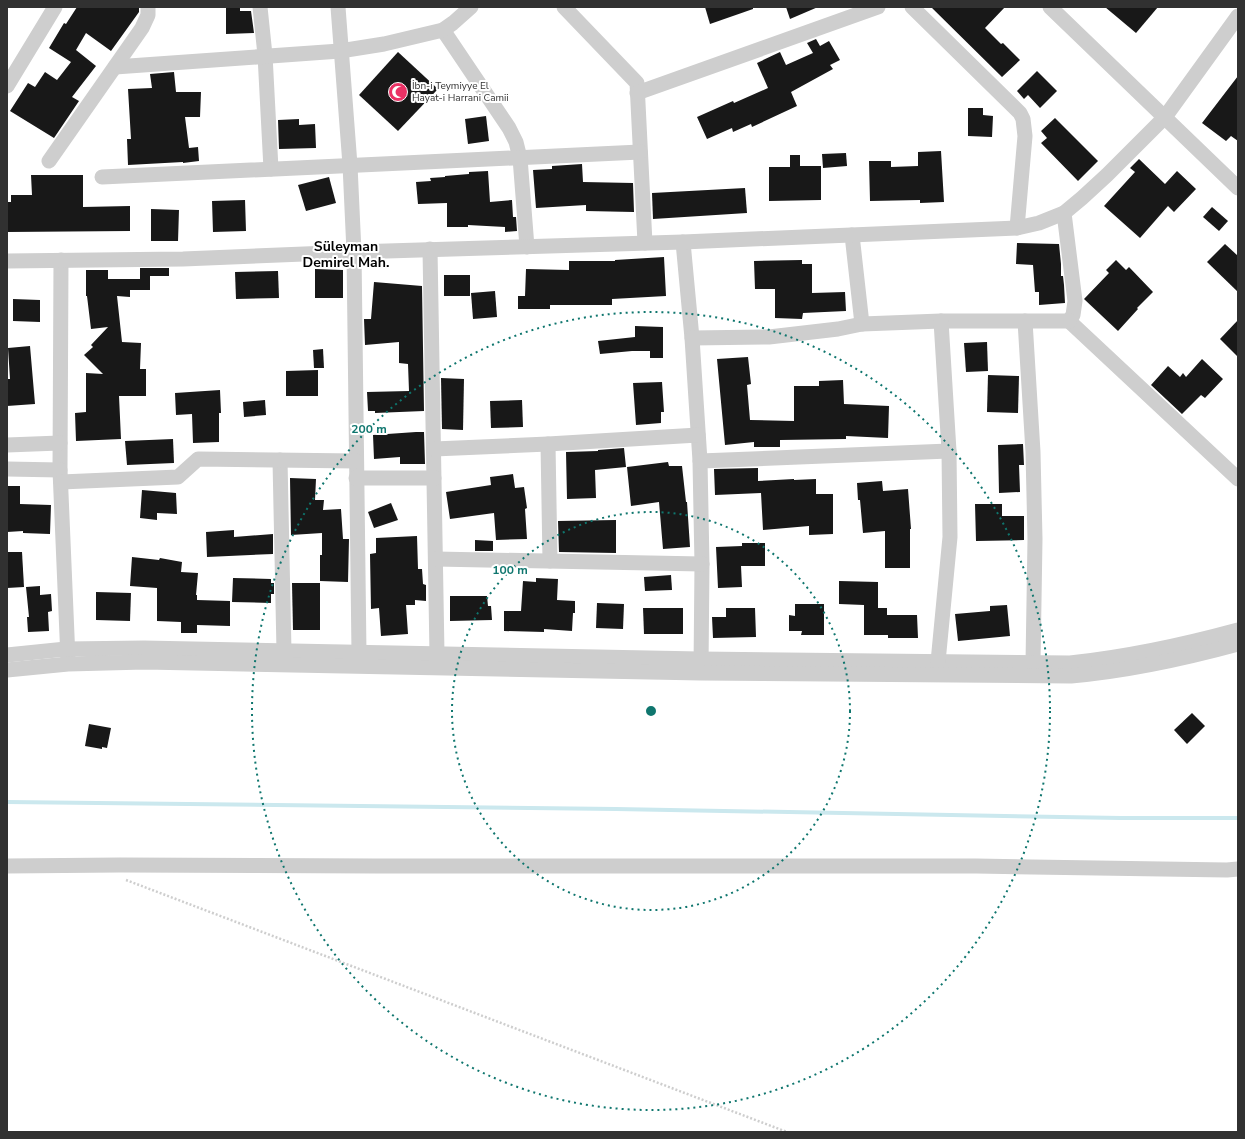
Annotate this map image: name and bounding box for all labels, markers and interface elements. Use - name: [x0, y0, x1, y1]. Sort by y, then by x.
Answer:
- place label: İbn-i Teymiyye El Hayat-i Harrani Camii: [412, 79, 509, 105]
- mosque icon: İbn-i Teymiyye El Hayat-i Harrani Camii: [387, 81, 409, 103]
- district label: Süleyman Demirel Mah.: [303, 237, 389, 272]
- text: 200 m: [351, 421, 387, 437]
- text: 100 m: [492, 562, 528, 578]
- centre of rings: [644, 704, 658, 718]

